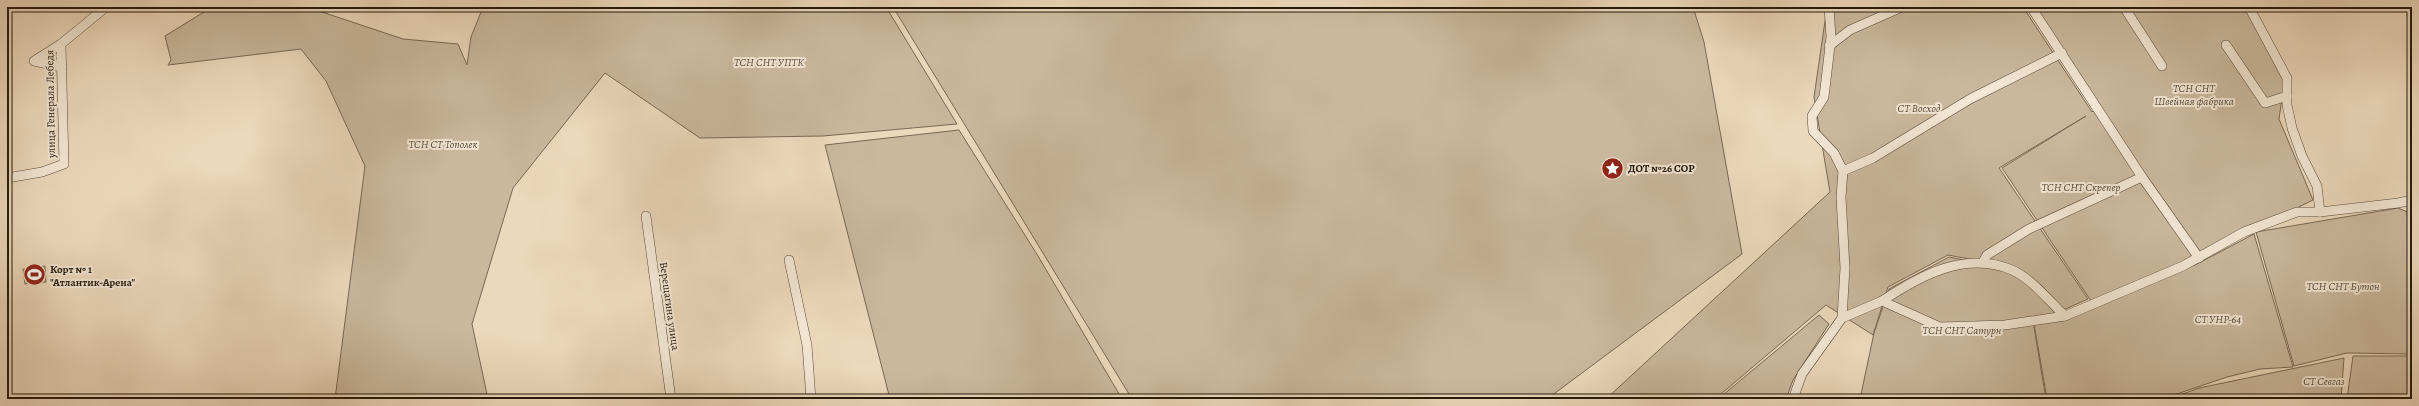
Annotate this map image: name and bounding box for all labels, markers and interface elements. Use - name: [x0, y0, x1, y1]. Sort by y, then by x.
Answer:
- street label: улица Генерала Лебедя: [42, 50, 59, 159]
- park label: ТСН СНТ УПТК: [734, 55, 804, 70]
- park label: ТСН СНТ Швейная фабрика: [2154, 81, 2234, 109]
- park label: СТ Восход: [1898, 101, 1941, 116]
- park label: ТСН СТ Тополек: [408, 137, 478, 152]
- place icon: ДОТ №26 СОР: [1599, 155, 1625, 181]
- place label: ДОТ №26 СОР: [1628, 161, 1695, 176]
- park label: ТСН СНТ Скрепер: [2041, 180, 2121, 195]
- street label: Верещагина улица: [656, 261, 683, 352]
- sports icon: Корт № 1 "Атлантик-Арена": [22, 262, 48, 288]
- place label: Корт № 1 "Атлантик-Арена": [50, 262, 135, 290]
- park label: ТСН СНТ Бутон: [2306, 279, 2380, 294]
- park label: СТ УНР-64: [2195, 312, 2241, 327]
- park label: ТСН СНТ Сатурн: [1923, 323, 2002, 338]
- park label: СТ Севгаз: [2303, 374, 2345, 389]

